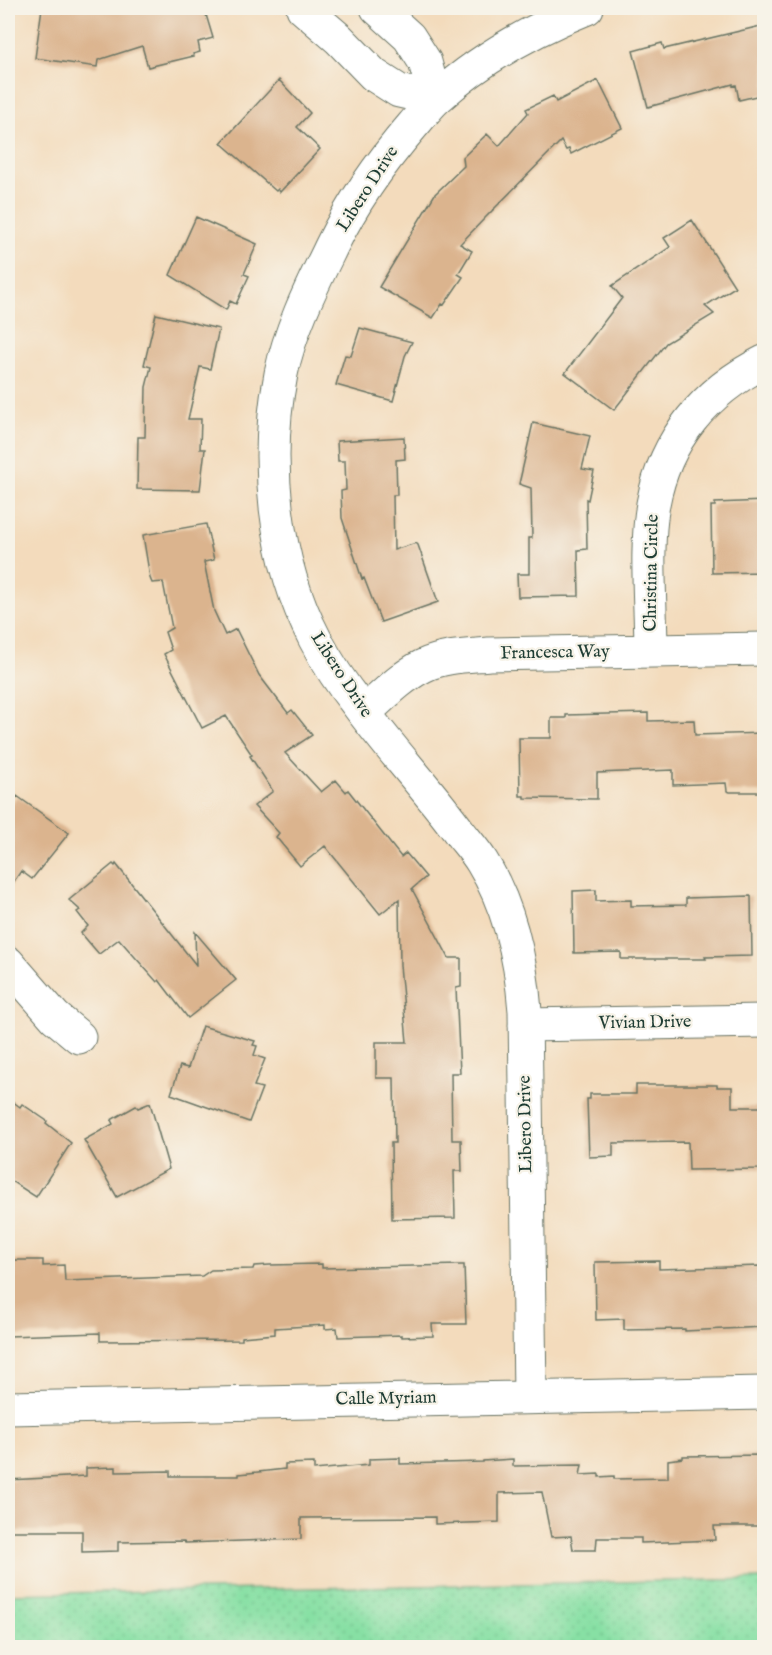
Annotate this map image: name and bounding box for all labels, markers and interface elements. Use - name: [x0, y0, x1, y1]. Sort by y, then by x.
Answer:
- street label: Libero Drive: [332, 142, 404, 236]
- street label: Christina Circle: [639, 514, 665, 632]
- street label: Libero Drive: [305, 628, 377, 722]
- street label: Francesca Way: [500, 641, 610, 665]
- street label: Vivian Drive: [598, 1011, 691, 1035]
- street label: Libero Drive: [514, 1075, 538, 1173]
- street label: Calle Myriam: [335, 1387, 437, 1411]

